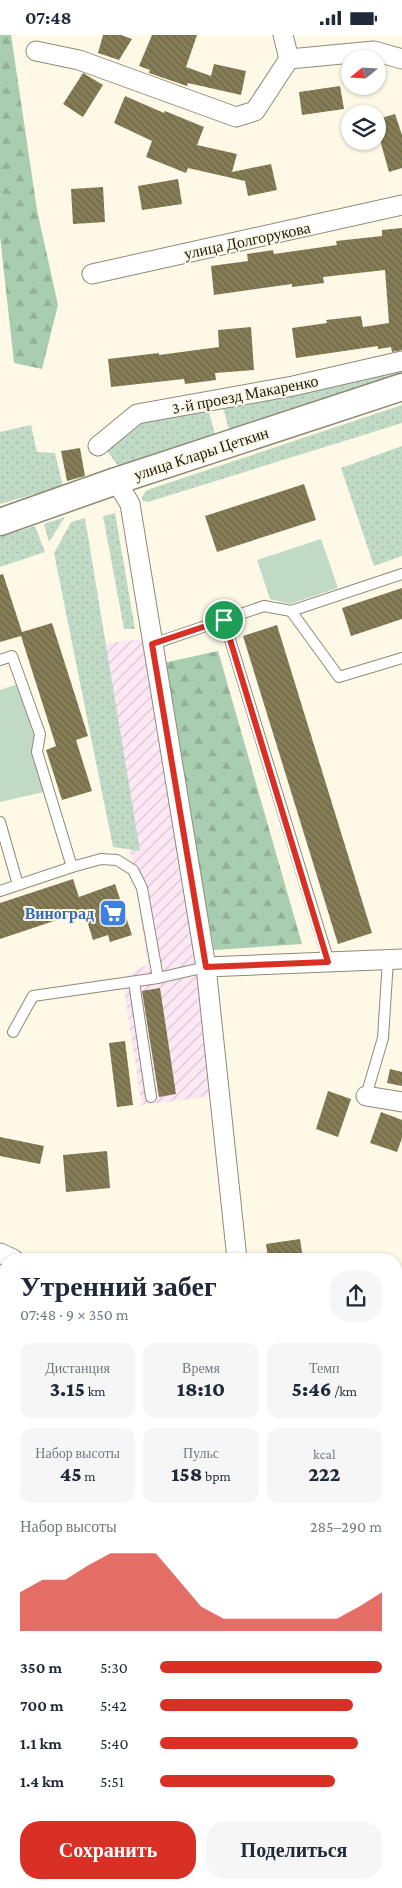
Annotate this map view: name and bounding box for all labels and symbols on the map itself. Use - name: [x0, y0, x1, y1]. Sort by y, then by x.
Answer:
- north arrow: [341, 50, 386, 95]
- street label: улица Долгорукова: [182, 219, 312, 263]
- street label: 3-й проезд Макаренко: [170, 372, 320, 418]
- street label: улица Клары Цеткин: [132, 424, 271, 484]
- pin: [203, 599, 245, 641]
- supermarket icon: Виноград: [98, 898, 128, 928]
- place label: Виноград: [25, 905, 94, 923]

